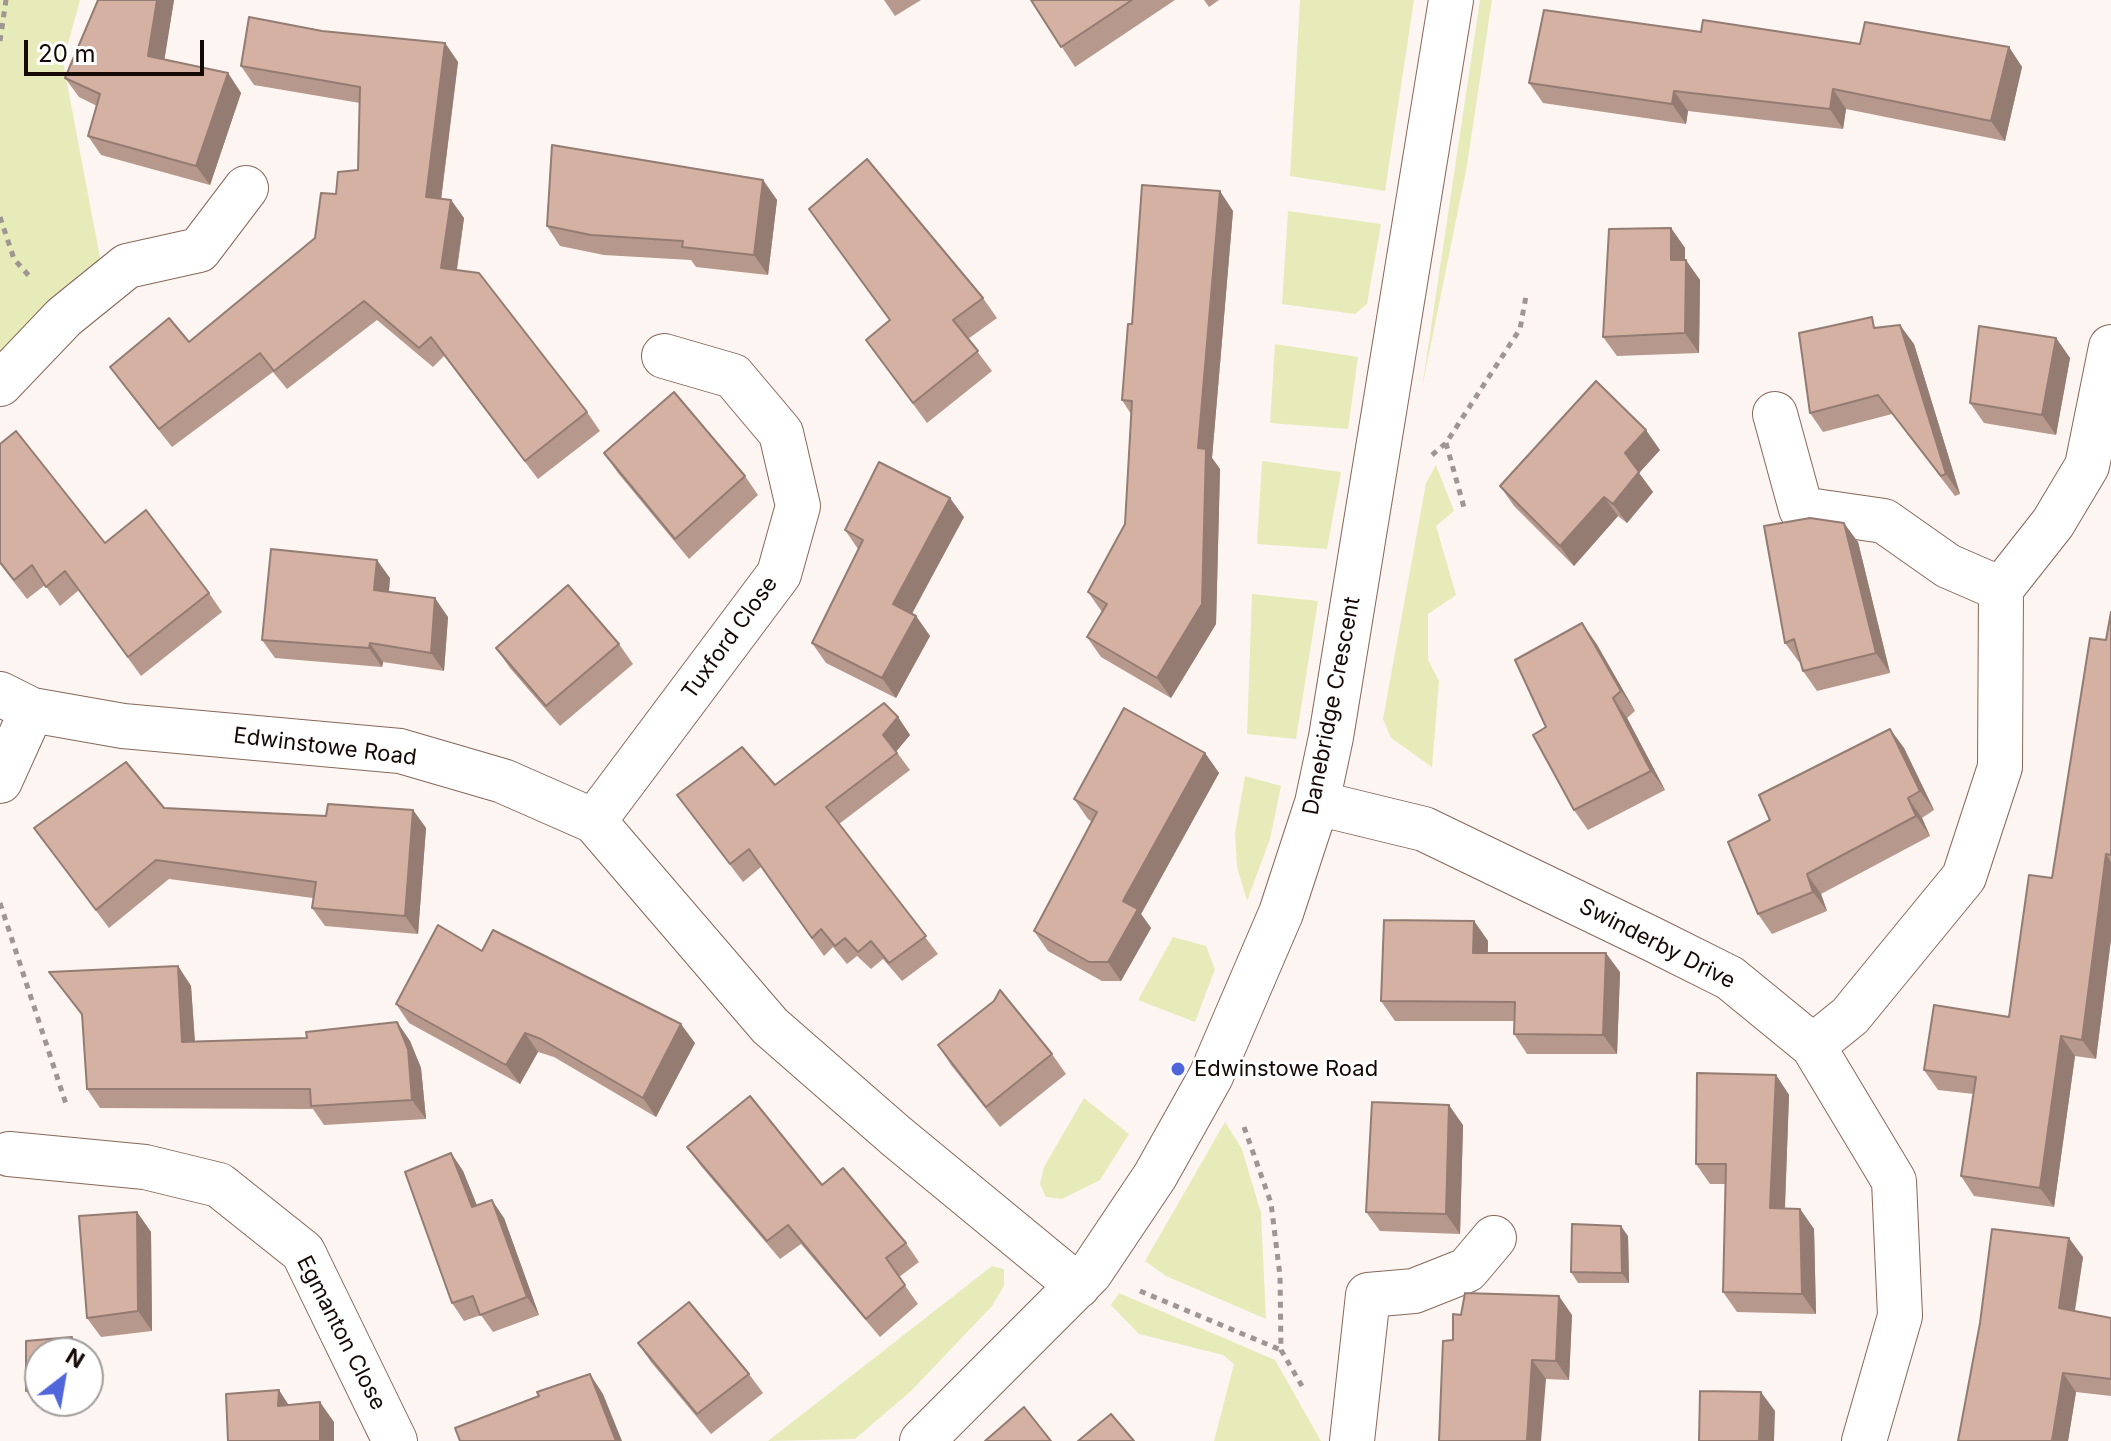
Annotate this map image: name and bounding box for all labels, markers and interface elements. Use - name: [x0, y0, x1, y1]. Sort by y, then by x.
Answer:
- scale bar: [28, 24, 208, 74]
- text: 20 m: [38, 39, 96, 68]
- street label: Tuxford Close: [677, 571, 783, 705]
- street label: Danebridge Crescent: [1298, 595, 1366, 817]
- street label: Edwinstowe Road: [232, 723, 418, 771]
- street label: Swinderby Drive: [1575, 893, 1739, 995]
- place label: Edwinstowe Road: [1194, 1056, 1378, 1082]
- marker: Edwinstowe Road: [1169, 1060, 1187, 1078]
- street label: Egmanton Close: [291, 1251, 391, 1415]
- north arrow: [24, 1337, 104, 1417]
- text: N: [61, 1343, 89, 1374]

